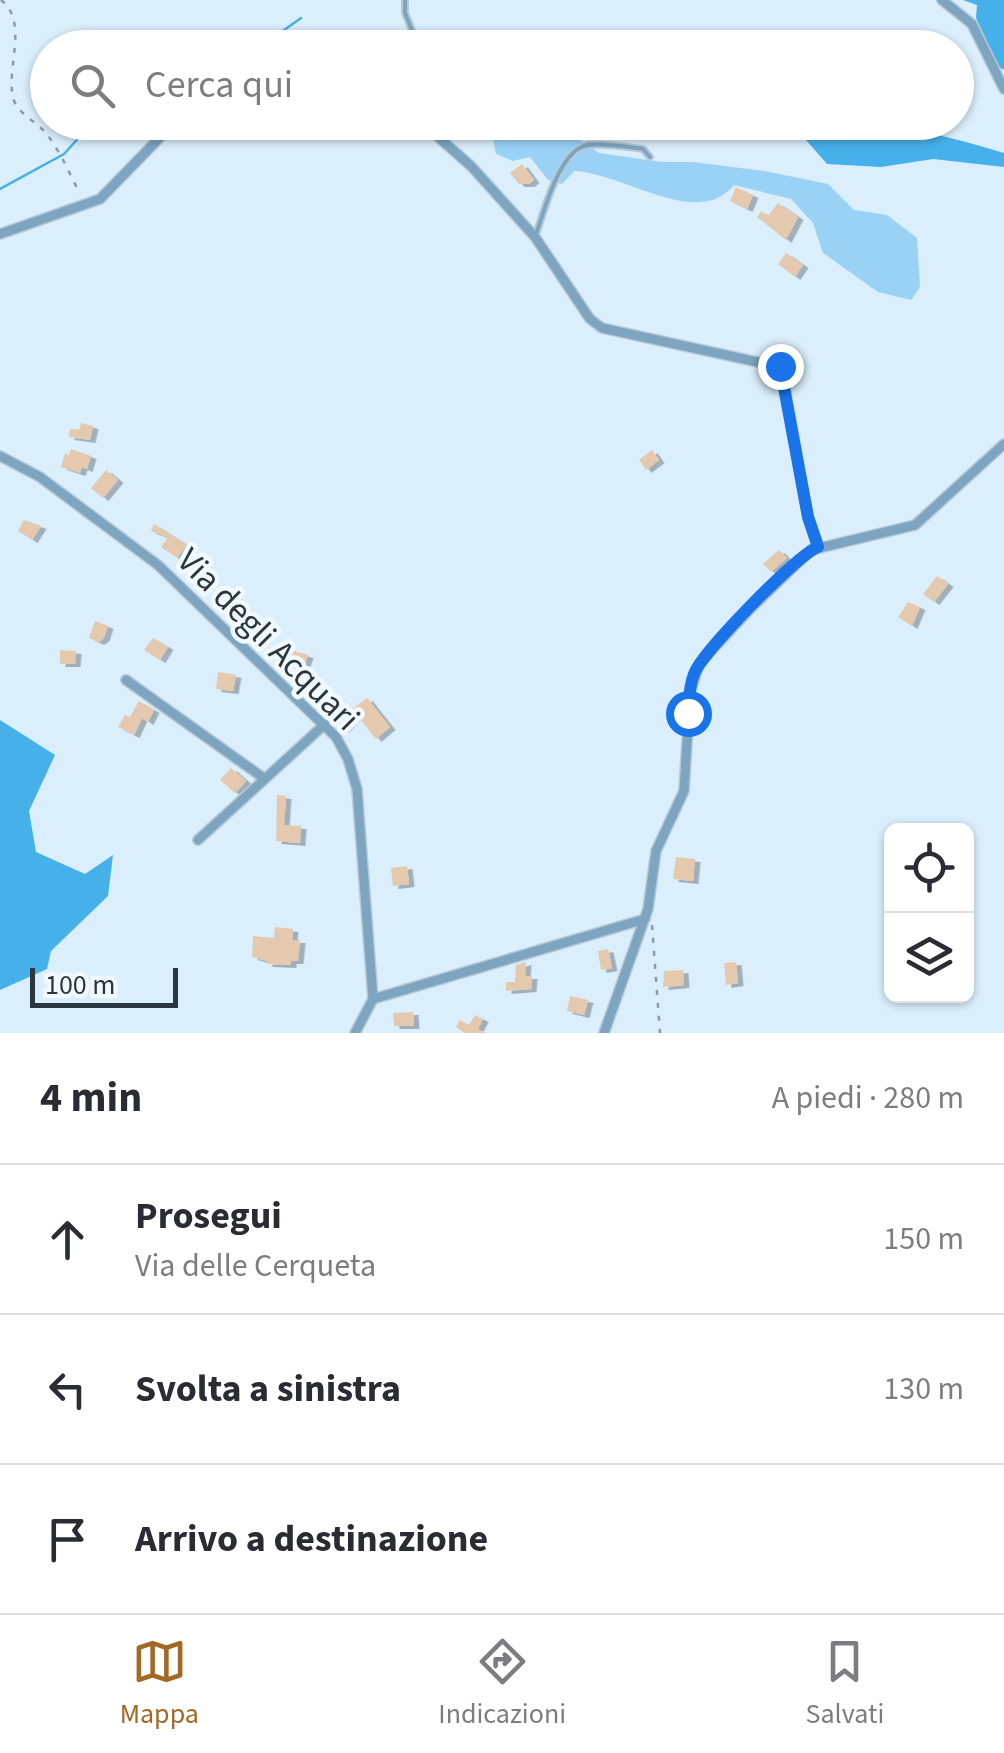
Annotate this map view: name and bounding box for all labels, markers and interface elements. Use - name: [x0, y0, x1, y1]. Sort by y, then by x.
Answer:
- search box: [30, 30, 974, 140]
- icon: search: [65, 58, 120, 113]
- text: Cerca qui: [145, 58, 293, 112]
- route end: [758, 344, 804, 390]
- street label: Via degli Acquari: [165, 537, 371, 743]
- route start: [666, 691, 712, 737]
- map controls: [884, 823, 974, 1003]
- button: locate: [884, 823, 974, 913]
- button: layers: [884, 913, 974, 1003]
- scale bar: [30, 963, 178, 1008]
- text: 100 m: [45, 965, 116, 1005]
- text: 4 min: [40, 1068, 142, 1128]
- text: A piedi · 280 m: [772, 1075, 964, 1121]
- text: Prosegui: [135, 1189, 282, 1243]
- icon: ahead: [40, 1212, 95, 1267]
- text: 150 m: [883, 1216, 964, 1262]
- text: Via delle Cerqueta: [135, 1243, 376, 1289]
- icon: left: [40, 1362, 95, 1417]
- text: Svolta a sinistra: [135, 1362, 401, 1416]
- text: 130 m: [883, 1366, 964, 1412]
- icon: arrive: [40, 1512, 95, 1567]
- text: Arrivo a destinazione: [135, 1512, 488, 1566]
- tab: Mappa: [120, 1634, 199, 1734]
- tab: Indicazioni: [438, 1634, 566, 1734]
- tab: Salvati: [805, 1634, 884, 1734]

